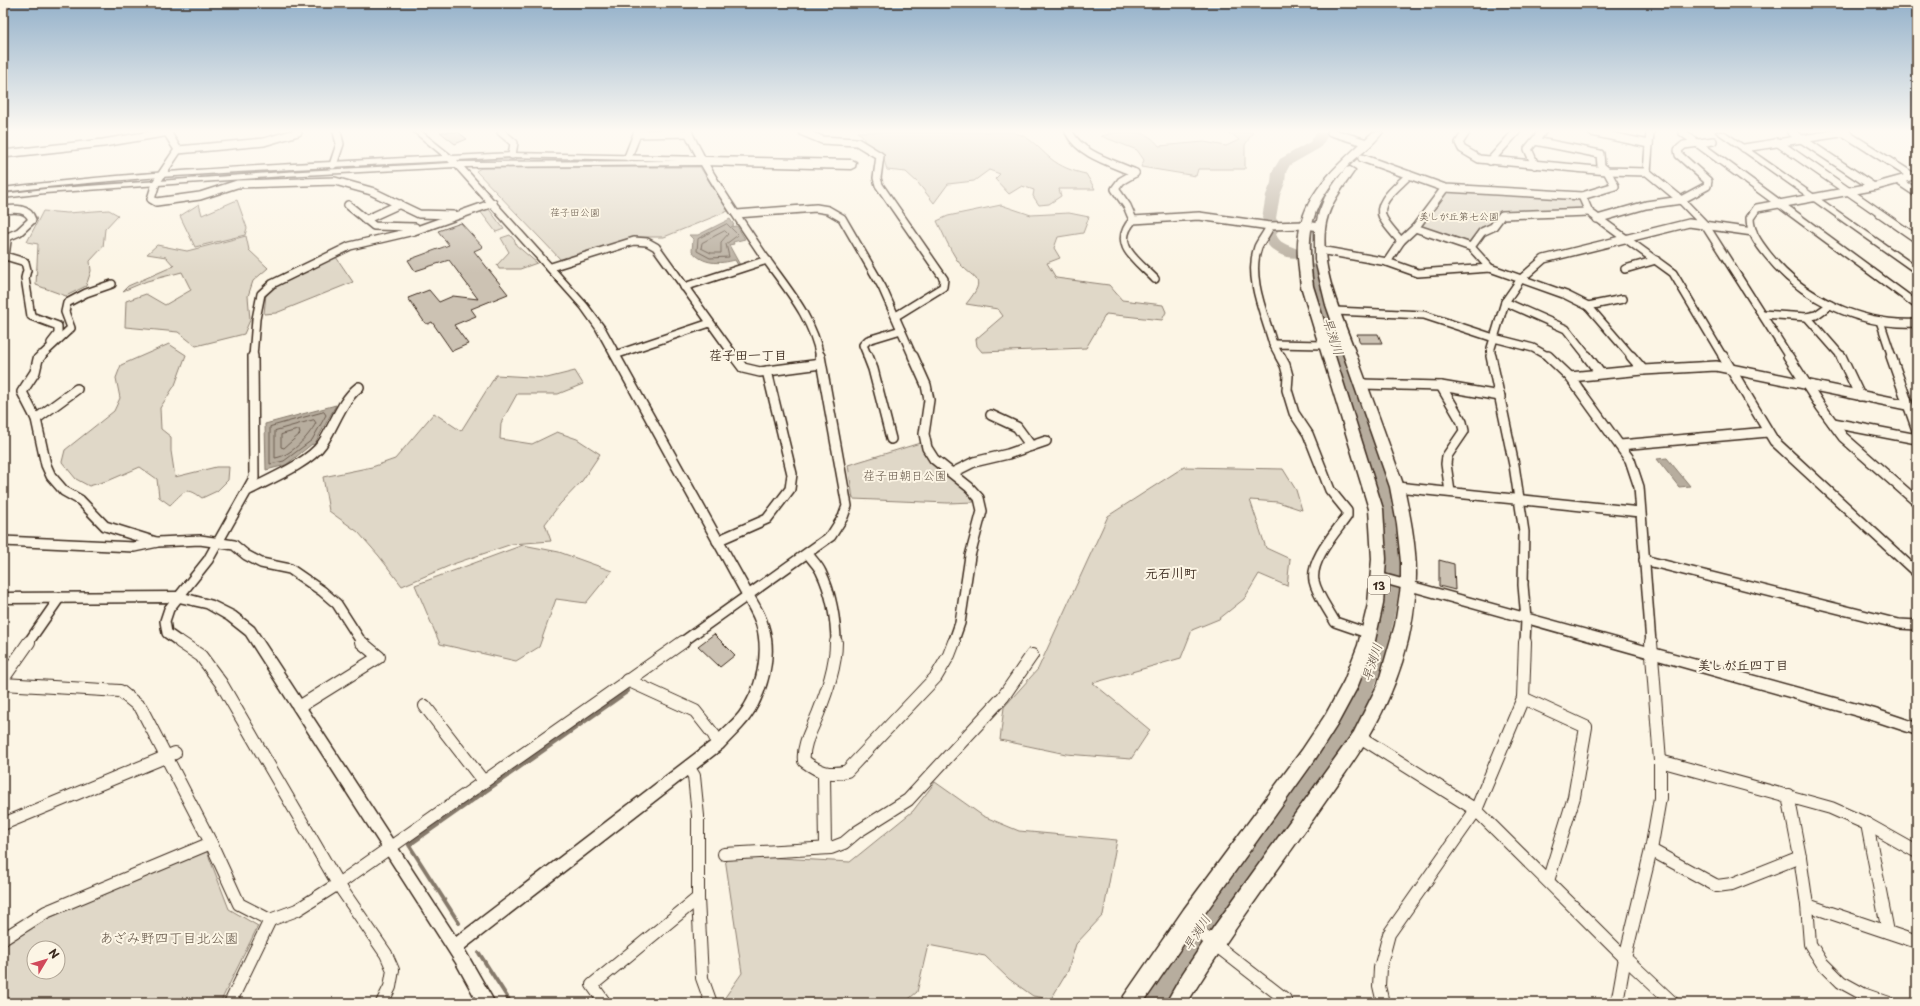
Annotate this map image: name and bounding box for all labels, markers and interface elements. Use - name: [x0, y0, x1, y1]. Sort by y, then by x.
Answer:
- park label: 荏子田公園: [550, 204, 600, 219]
- park label: 美しが丘第七公園: [1419, 208, 1499, 223]
- water label: 早渕川: [1319, 315, 1349, 357]
- district label: 荏子田一丁目: [709, 345, 787, 364]
- park label: 荏子田朝日公園: [863, 466, 947, 484]
- district label: 元石川町: [1145, 563, 1197, 582]
- road number: 13: [1368, 576, 1390, 594]
- water label: 早渕川: [1356, 641, 1386, 683]
- district label: 美しが丘四丁目: [1697, 655, 1789, 674]
- water label: 早渕川: [1178, 910, 1214, 954]
- park label: あざみ野四丁目北公園: [99, 927, 239, 948]
- north arrow: [26, 940, 66, 980]
- text: N: [45, 945, 64, 962]

